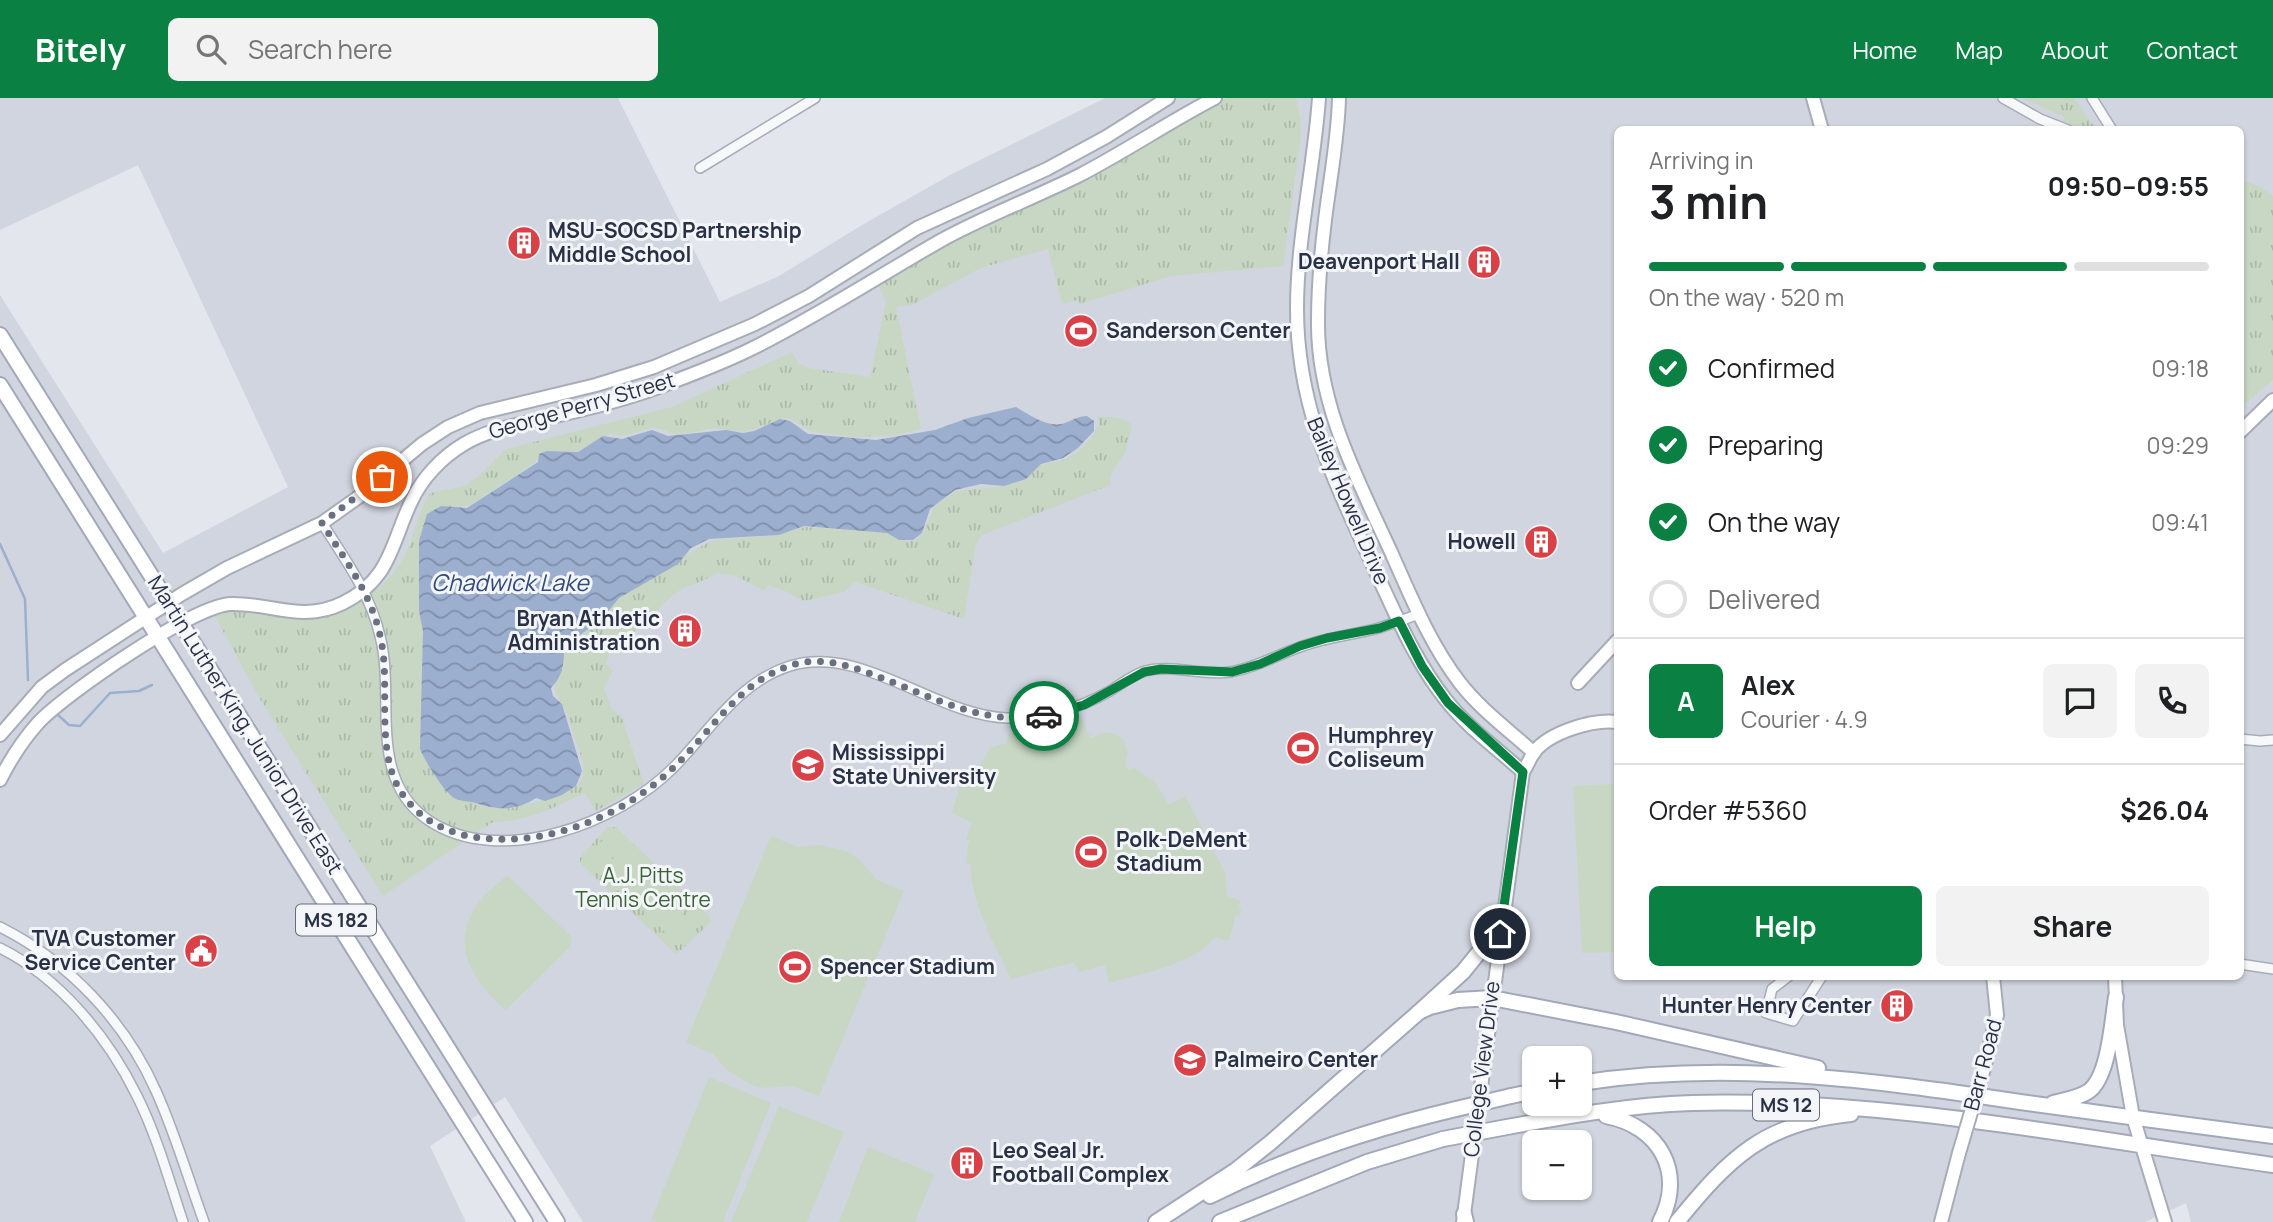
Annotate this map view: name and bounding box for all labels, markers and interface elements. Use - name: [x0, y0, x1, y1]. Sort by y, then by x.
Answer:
- search box: [168, 18, 658, 81]
- text: Bitely: [35, 27, 126, 72]
- icon: search: [192, 30, 230, 68]
- text: Search here: [248, 31, 393, 67]
- text: Home: [1852, 33, 1917, 66]
- text: Map: [1955, 33, 2003, 66]
- text: About: [2041, 33, 2109, 66]
- text: Contact: [2147, 33, 2238, 66]
- text: Arriving in: [1649, 144, 1754, 176]
- text: 09:50–09:55: [2048, 168, 2209, 204]
- text: 3 min: [1649, 170, 1768, 233]
- place label: MSU-SOCSD Partnership Middle School: [548, 216, 802, 268]
- building icon: MSU-SOCSD Partnership Middle School: [505, 224, 543, 262]
- building icon: Deavenport Hall: [1465, 243, 1503, 281]
- place label: Deavenport Hall: [1298, 247, 1460, 275]
- text: On the way · 520 m: [1649, 281, 1844, 313]
- sports icon: Sanderson Center: [1062, 312, 1100, 350]
- place label: Sanderson Center: [1106, 316, 1291, 344]
- icon: check: [1649, 349, 1687, 387]
- text: Confirmed: [1708, 350, 1835, 386]
- text: 09:18: [2152, 352, 2209, 384]
- street label: George Perry Street: [485, 365, 678, 445]
- street label: Bailey Howell Drive: [1301, 413, 1397, 589]
- icon: check: [1649, 426, 1687, 464]
- text: Preparing: [1708, 427, 1824, 463]
- text: 09:29: [2146, 429, 2209, 461]
- pin: [352, 447, 412, 507]
- icon: bag: [363, 458, 401, 496]
- icon: check: [1649, 503, 1687, 541]
- text: On the way: [1708, 504, 1840, 540]
- text: 09:41: [2151, 506, 2209, 538]
- building icon: Howell: [1522, 523, 1560, 561]
- place label: Howell: [1447, 527, 1516, 555]
- water label: Chadwick Lake: [431, 566, 590, 598]
- street label: Martin Luther King, Junior Drive East: [142, 570, 350, 879]
- text: Delivered: [1708, 581, 1820, 617]
- place label: Bryan Athletic Administration: [507, 604, 660, 656]
- building icon: Bryan Athletic Administration: [666, 612, 704, 650]
- button: chat: [2043, 664, 2117, 738]
- button: phone: [2135, 664, 2209, 738]
- text: Alex: [1741, 667, 1795, 703]
- courier: [1009, 681, 1079, 751]
- text: A: [1677, 683, 1695, 719]
- icon: car: [1025, 697, 1063, 735]
- text: Courier · 4.9: [1741, 703, 1868, 735]
- place label: Humphrey Coliseum: [1328, 721, 1434, 773]
- sports icon: Humphrey Coliseum: [1284, 729, 1322, 767]
- place label: Mississippi State University: [832, 738, 996, 790]
- school or university icon: Mississippi State University: [789, 746, 827, 784]
- text: Order #5360: [1649, 792, 1807, 828]
- text: $26.04: [2120, 792, 2209, 828]
- place label: Polk-DeMent Stadium: [1116, 825, 1247, 877]
- sports icon: Polk-DeMent Stadium: [1072, 833, 1110, 871]
- park label: A.J. Pitts Tennis Centre: [575, 861, 711, 913]
- button: Help: [1649, 886, 1922, 966]
- button: Share: [1936, 886, 2209, 966]
- road number: MS 182: [296, 904, 376, 936]
- pin: [1470, 904, 1530, 964]
- icon: home: [1481, 915, 1519, 953]
- place label: TVA Customer Service Center: [25, 924, 176, 976]
- public building icon: TVA Customer Service Center: [182, 932, 220, 970]
- sports icon: Spencer Stadium: [776, 948, 814, 986]
- place label: Spencer Stadium: [820, 952, 995, 980]
- street label: College View Drive: [1456, 979, 1506, 1158]
- building icon: Hunter Henry Center: [1878, 987, 1916, 1025]
- place label: Hunter Henry Center: [1662, 991, 1872, 1019]
- street label: Barr Road: [1956, 1016, 2008, 1114]
- school or university icon: Palmeiro Center: [1171, 1041, 1209, 1079]
- place label: Palmeiro Center: [1214, 1045, 1378, 1073]
- map controls: [1522, 1046, 1592, 1200]
- button: +: [1522, 1046, 1592, 1116]
- road number: MS 12: [1753, 1090, 1819, 1121]
- button: −: [1522, 1130, 1592, 1200]
- place label: Leo Seal Jr. Football Complex: [992, 1136, 1169, 1188]
- building icon: Leo Seal Jr. Football Complex: [948, 1144, 986, 1182]

